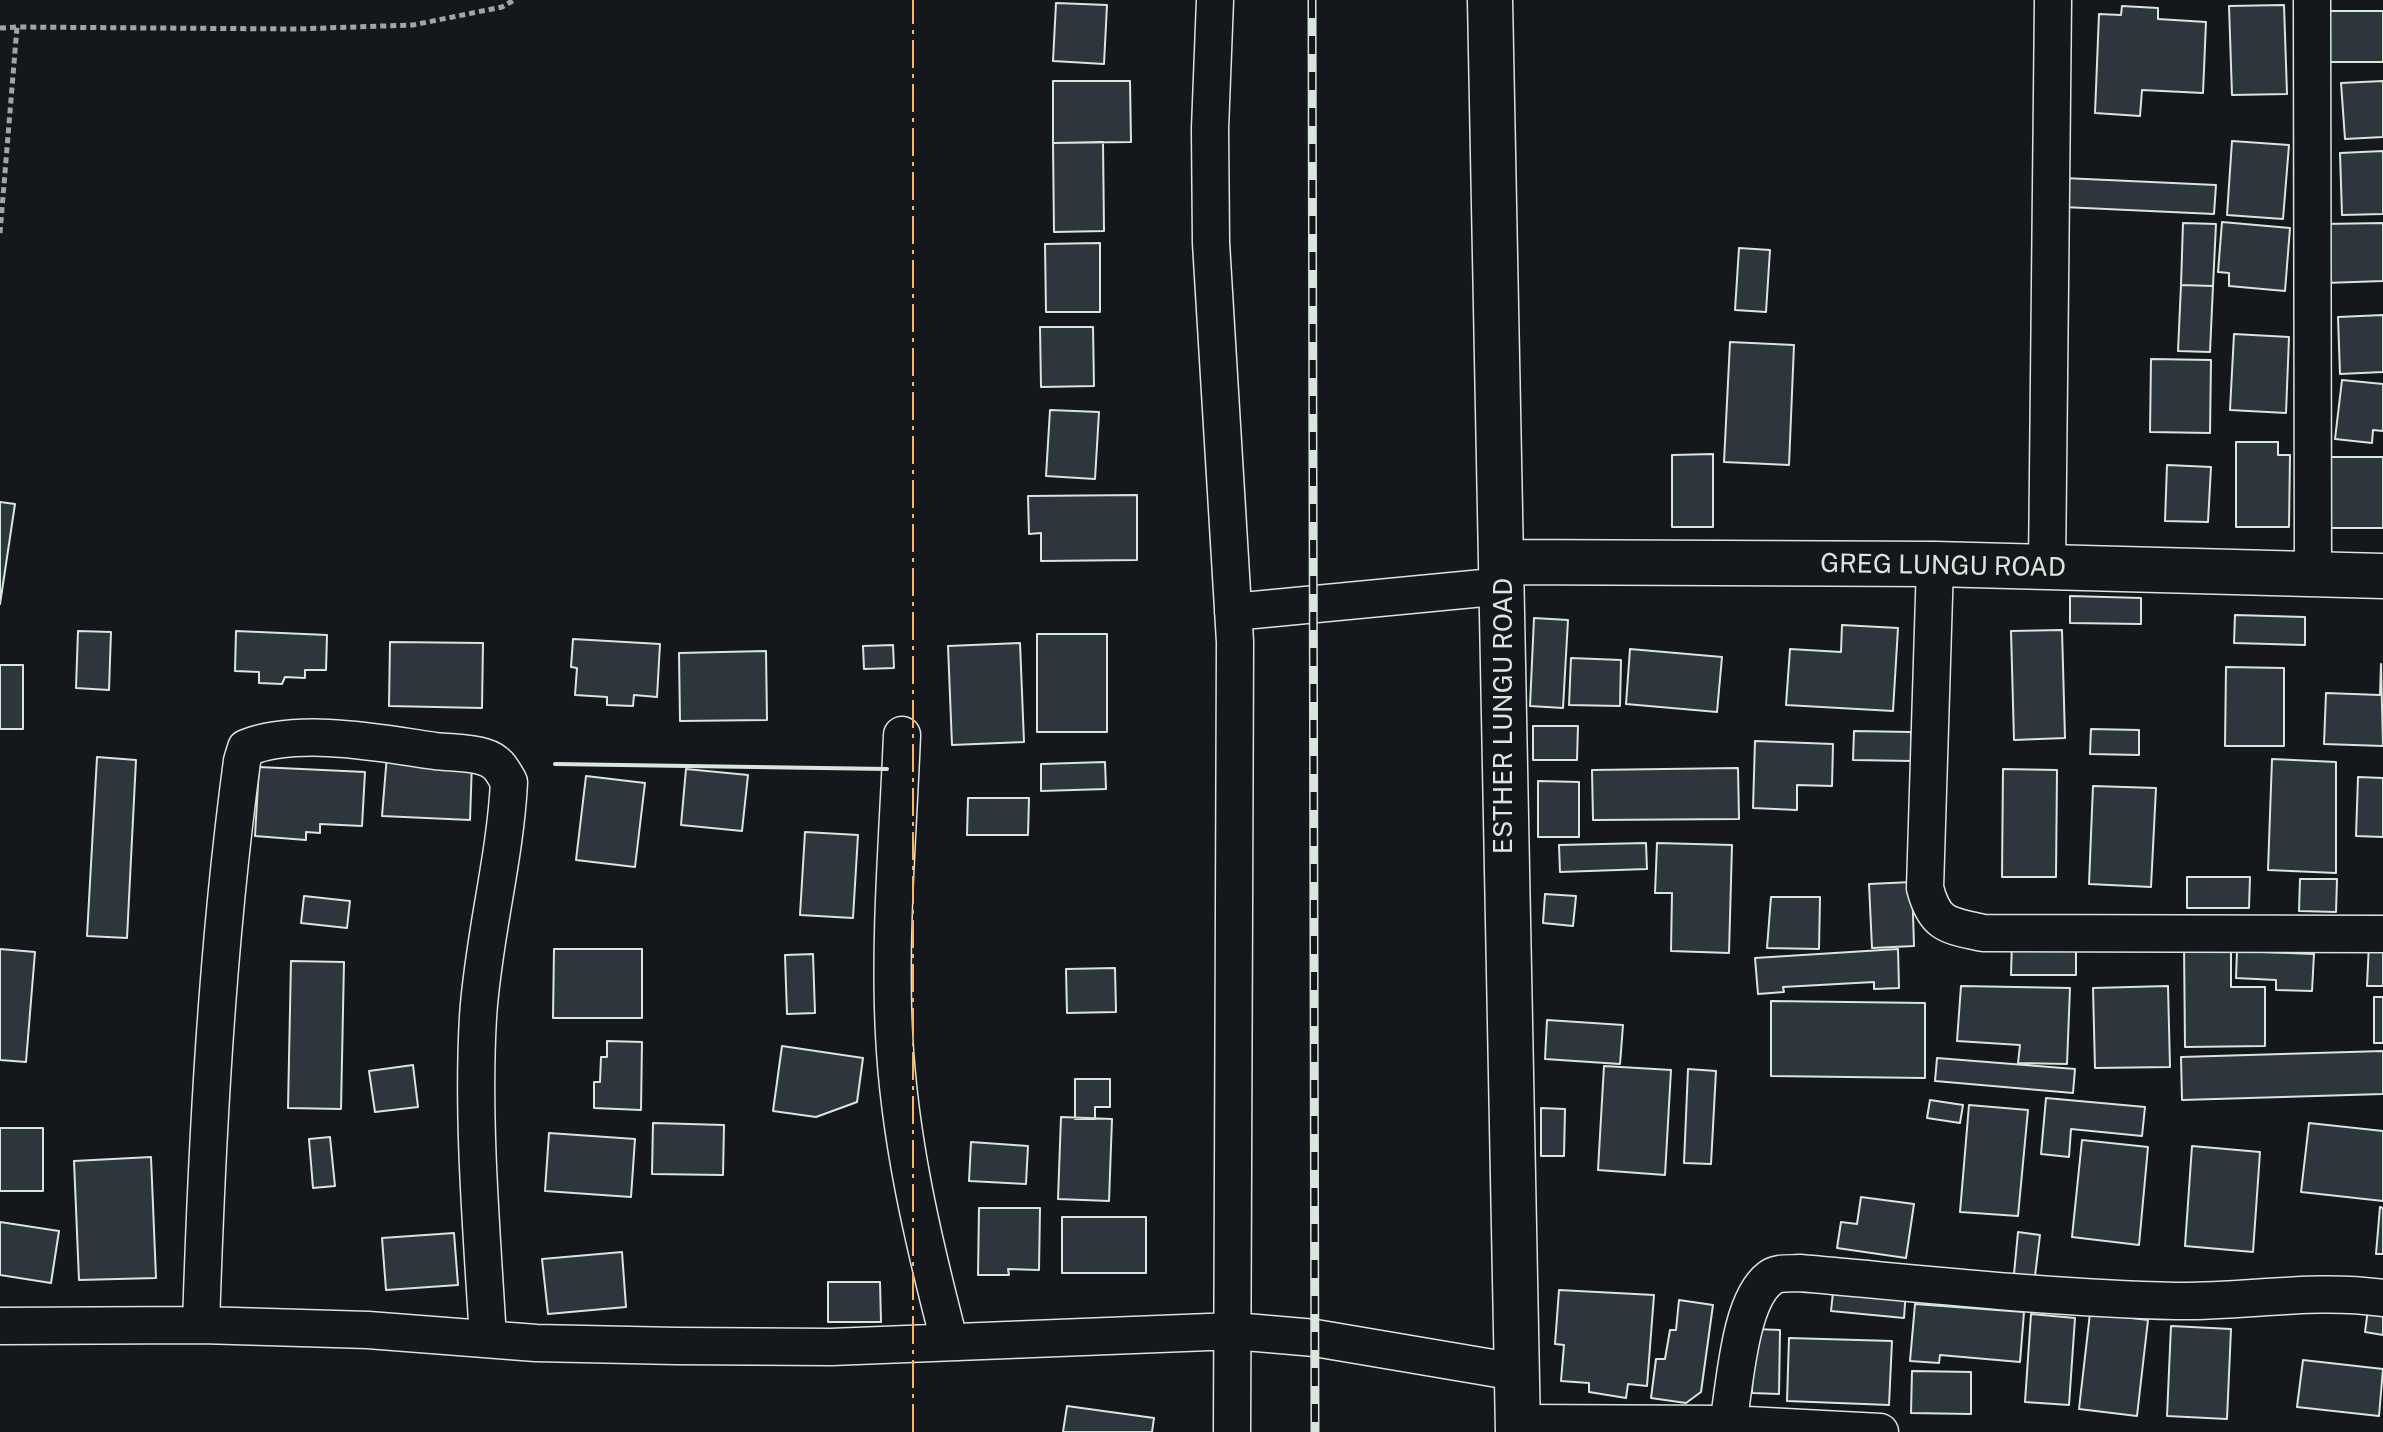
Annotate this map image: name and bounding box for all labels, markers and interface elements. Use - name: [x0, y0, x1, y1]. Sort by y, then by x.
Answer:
- street label: GREG LUNGU ROAD: [1820, 548, 2066, 584]
- street label: ESTHER LUNGU ROAD: [1488, 578, 1520, 854]

